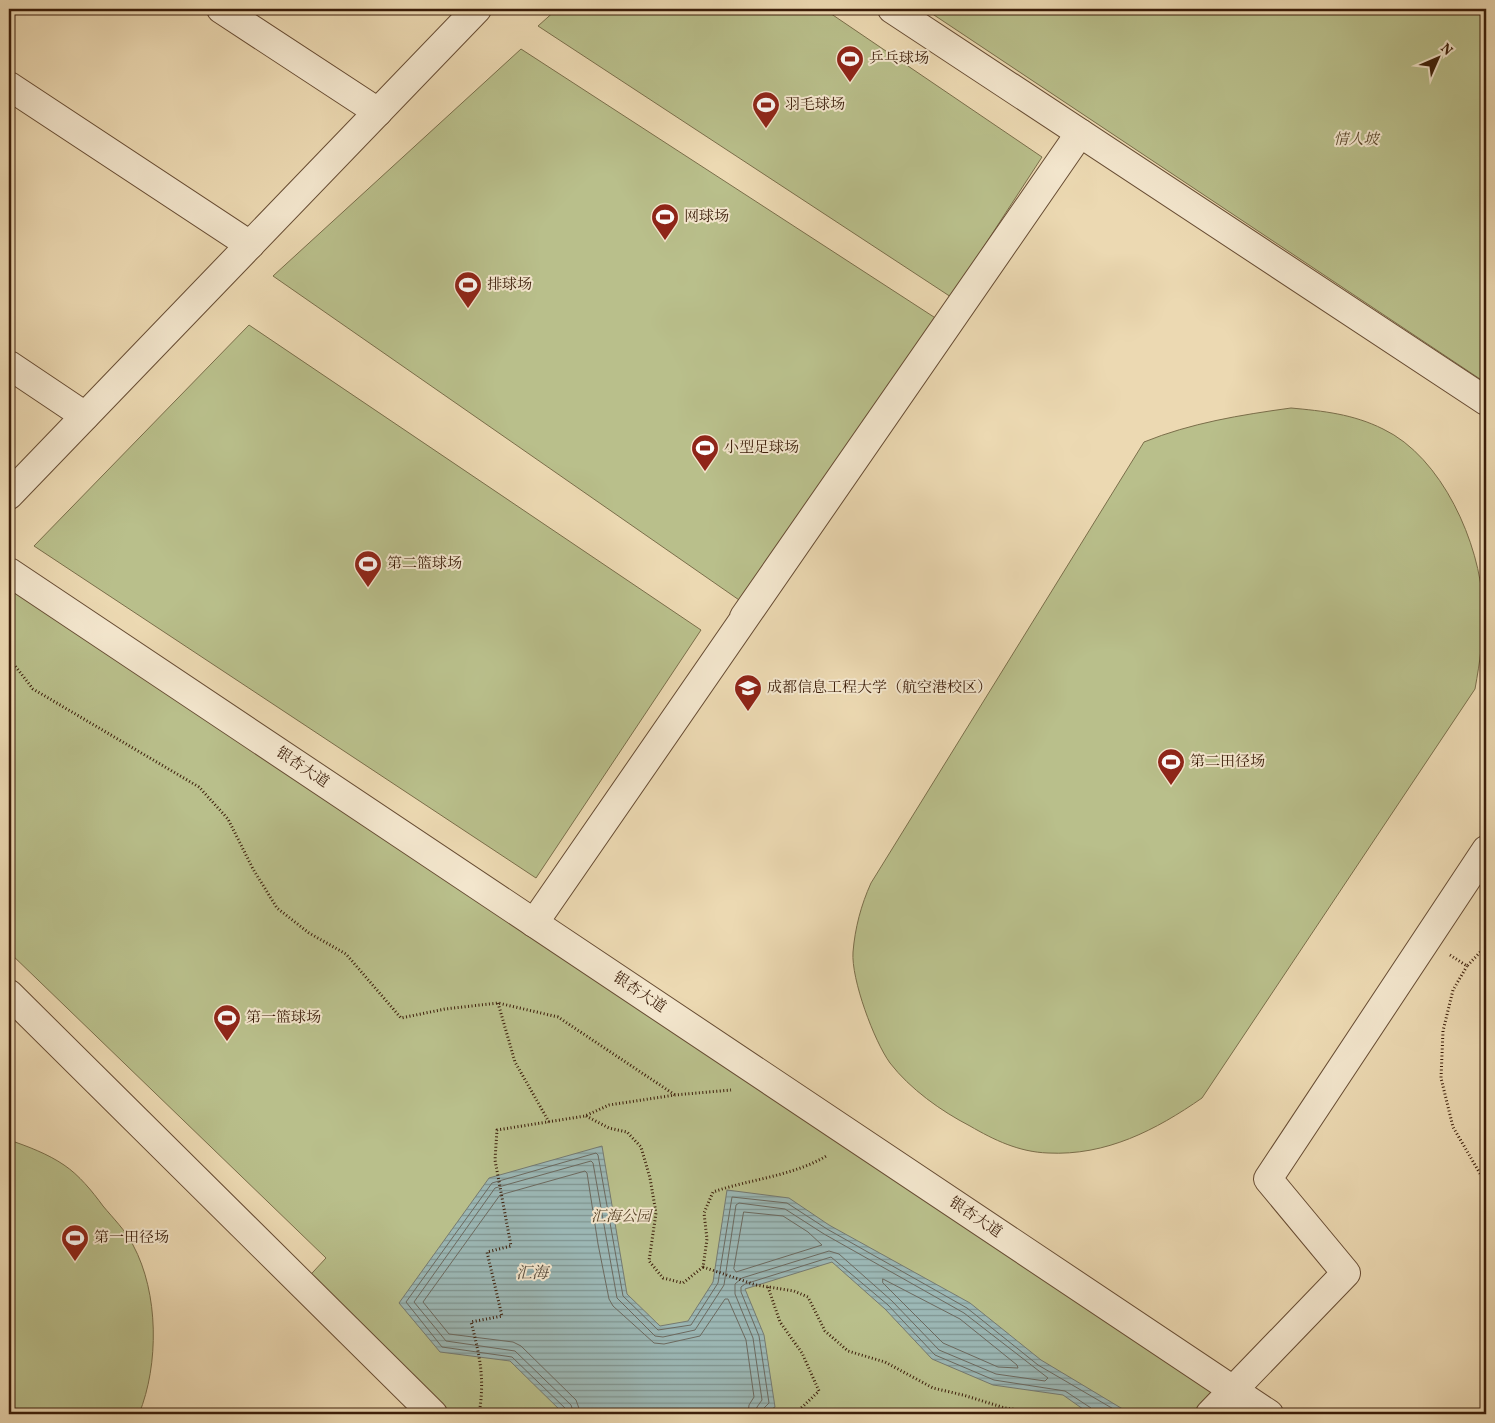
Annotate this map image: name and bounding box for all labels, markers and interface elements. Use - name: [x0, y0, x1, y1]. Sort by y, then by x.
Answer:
- north arrow: [1412, 32, 1462, 82]
- text: N: [1436, 40, 1456, 60]
- sports icon: 乒乓球场: [835, 44, 865, 83]
- place label: 乒乓球场: [869, 49, 929, 70]
- sports icon: 羽毛球场: [751, 90, 781, 129]
- place label: 羽毛球场: [785, 95, 845, 116]
- park label: 情人坡: [1333, 130, 1380, 151]
- sports icon: 网球场: [650, 202, 680, 241]
- place label: 网球场: [684, 207, 729, 228]
- sports icon: 排球场: [453, 270, 483, 309]
- place label: 排球场: [487, 275, 532, 296]
- sports icon: 小型足球场: [690, 433, 720, 472]
- place label: 小型足球场: [724, 438, 799, 459]
- sports icon: 第二篮球场: [353, 549, 383, 588]
- place label: 第二篮球场: [387, 554, 462, 575]
- school or university icon: 成都信息工程大学（航空港校区）: [733, 673, 763, 712]
- place label: 成都信息工程大学（航空港校区）: [767, 678, 992, 699]
- street label: 银杏大道: [271, 743, 333, 793]
- sports icon: 第二田径场: [1156, 747, 1186, 786]
- place label: 第二田径场: [1190, 752, 1265, 773]
- street label: 银杏大道: [608, 968, 670, 1018]
- sports icon: 第一篮球场: [212, 1003, 242, 1042]
- place label: 第一篮球场: [246, 1008, 321, 1029]
- street label: 银杏大道: [944, 1193, 1006, 1243]
- park label: 汇海公园: [591, 1207, 653, 1228]
- sports icon: 第一田径场: [60, 1223, 90, 1262]
- place label: 第一田径场: [94, 1228, 169, 1249]
- water label: 汇海: [516, 1263, 551, 1285]

